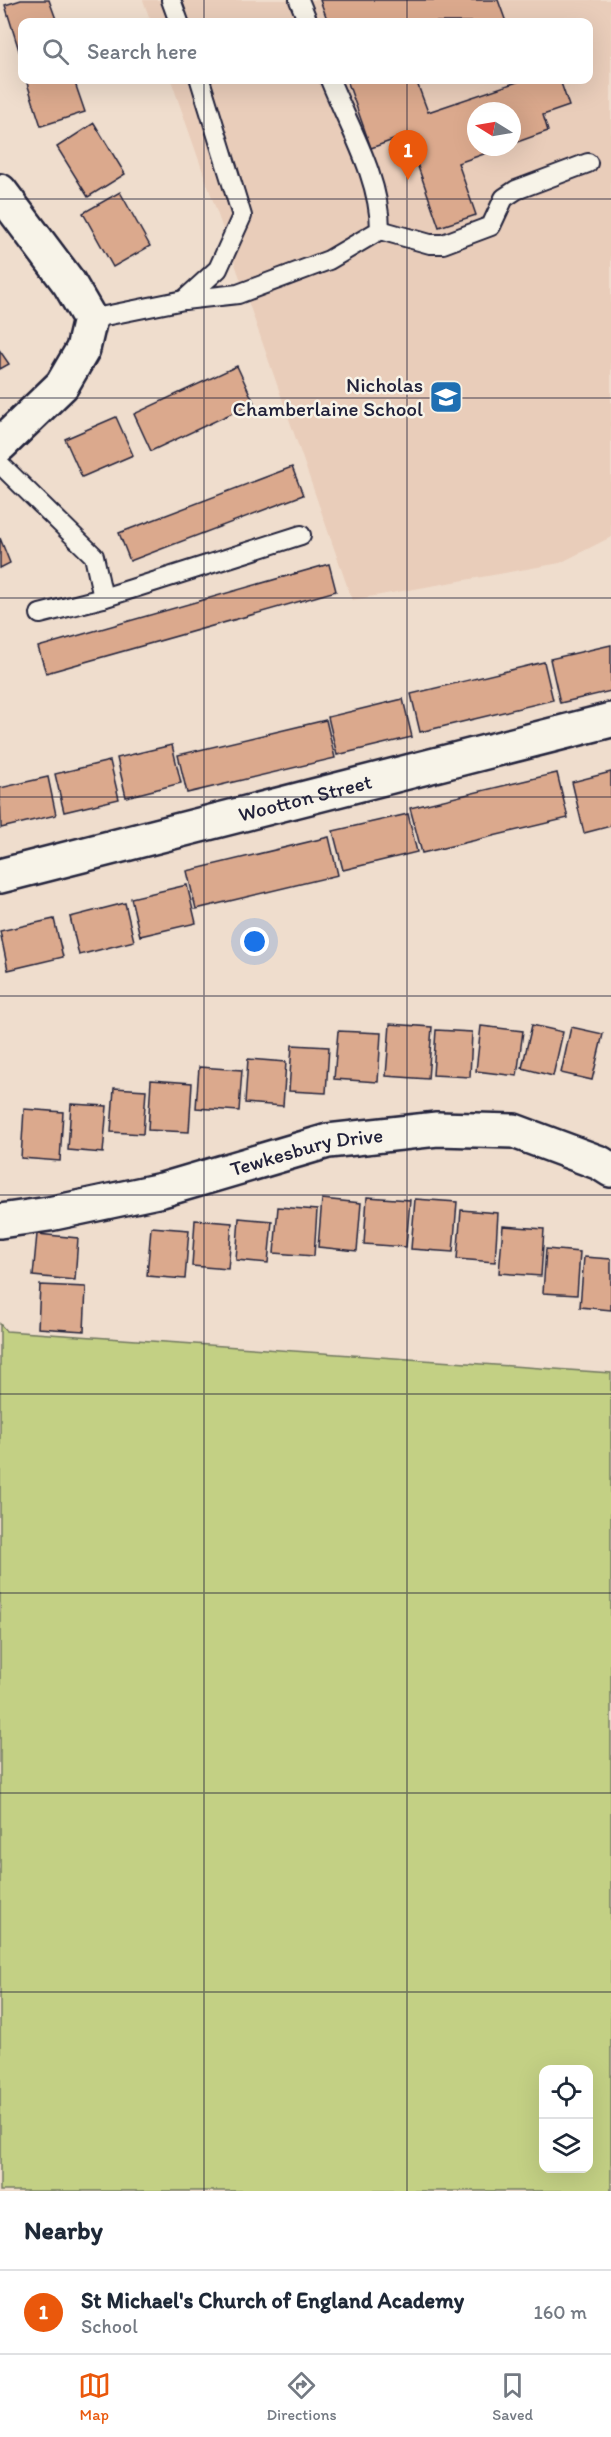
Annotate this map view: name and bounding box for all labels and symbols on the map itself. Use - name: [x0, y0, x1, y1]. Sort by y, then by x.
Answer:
- north arrow: [467, 102, 521, 156]
- pin: 1: [388, 130, 428, 180]
- place label: Nicholas Chamberlaine School: [232, 372, 423, 421]
- school or university icon: Nicholas Chamberlaine School: [428, 379, 464, 415]
- street label: Wootton Street: [236, 769, 375, 827]
- your location: [240, 927, 269, 956]
- street label: Tewkesbury Drive: [227, 1122, 384, 1181]

